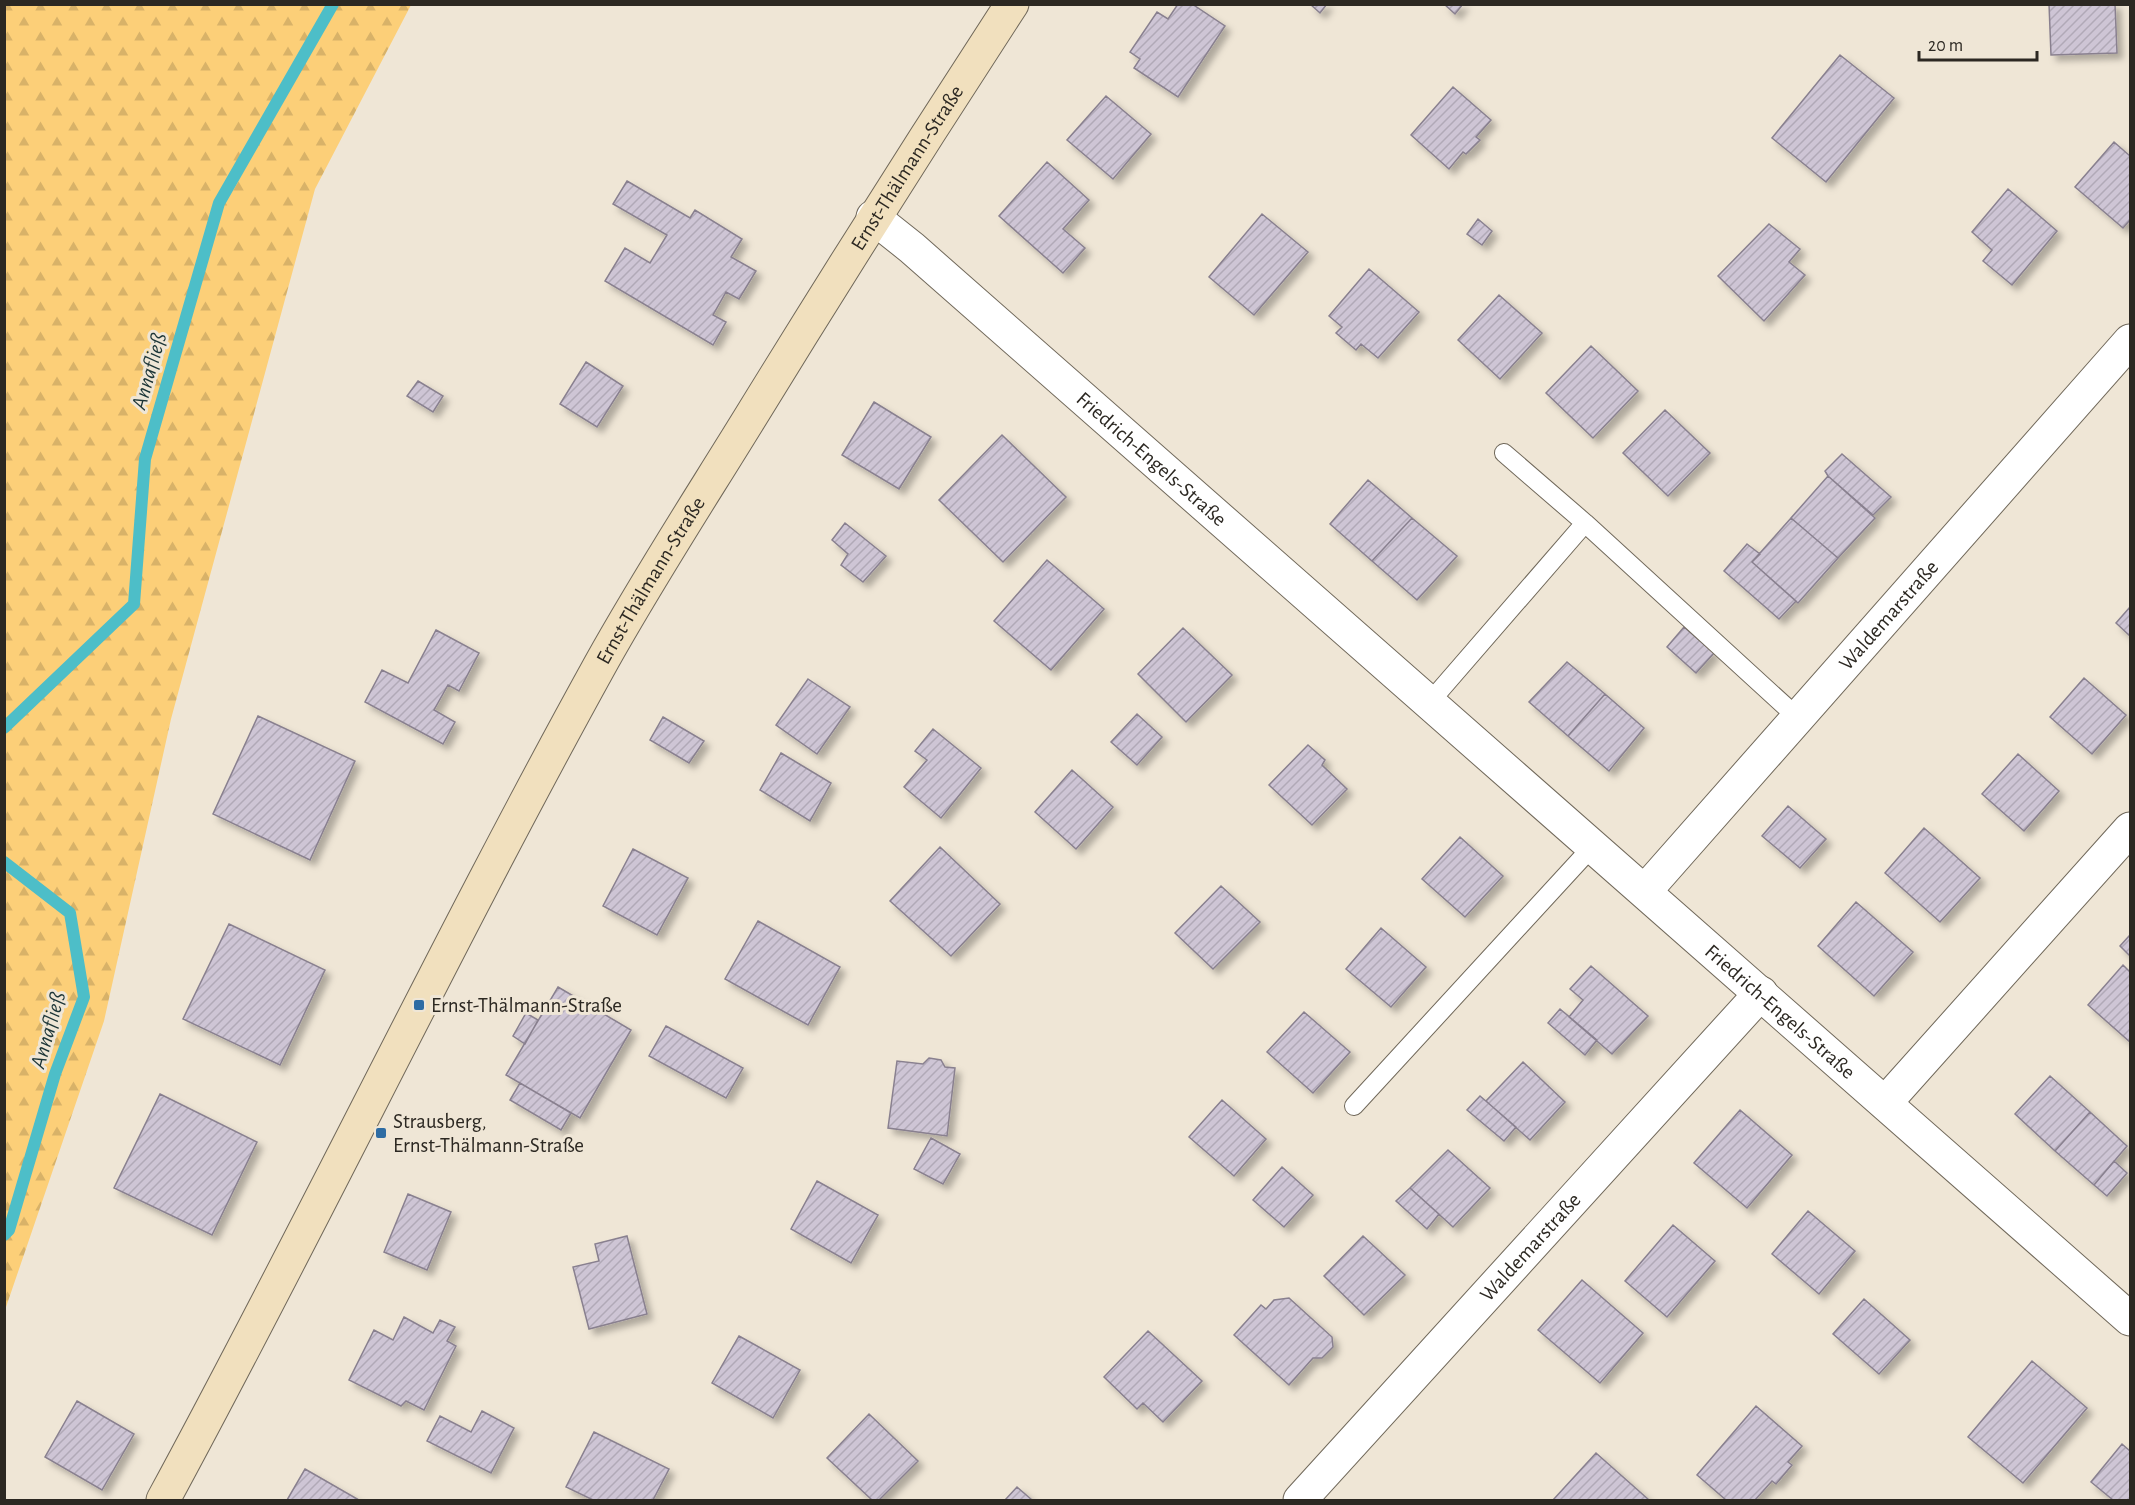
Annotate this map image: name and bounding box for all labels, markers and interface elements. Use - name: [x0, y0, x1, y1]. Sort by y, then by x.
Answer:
- scale bar: [1919, 24, 2038, 62]
- text: 20 m: [1928, 37, 1963, 55]
- street label: Ernst-Thälmann-Straße: [847, 81, 967, 254]
- water label: Annafließ: [127, 330, 170, 413]
- street label: Friedrich-Engels-Straße: [1073, 388, 1231, 530]
- street label: Ernst-Thälmann-Straße: [592, 493, 709, 668]
- street label: Waldemarstraße: [1835, 556, 1942, 674]
- street label: Friedrich-Engels-Straße: [1701, 940, 1859, 1083]
- water label: Annafließ: [26, 989, 69, 1072]
- place label: Ernst-Thälmann-Straße: [431, 995, 622, 1016]
- marker: Ernst-Thälmann-Straße: [412, 998, 426, 1012]
- place label: Strausberg, Ernst-Thälmann-Straße: [393, 1111, 584, 1156]
- marker: Strausberg, Ernst-Thälmann-Straße: [374, 1126, 388, 1140]
- street label: Waldemarstraße: [1476, 1189, 1584, 1305]

